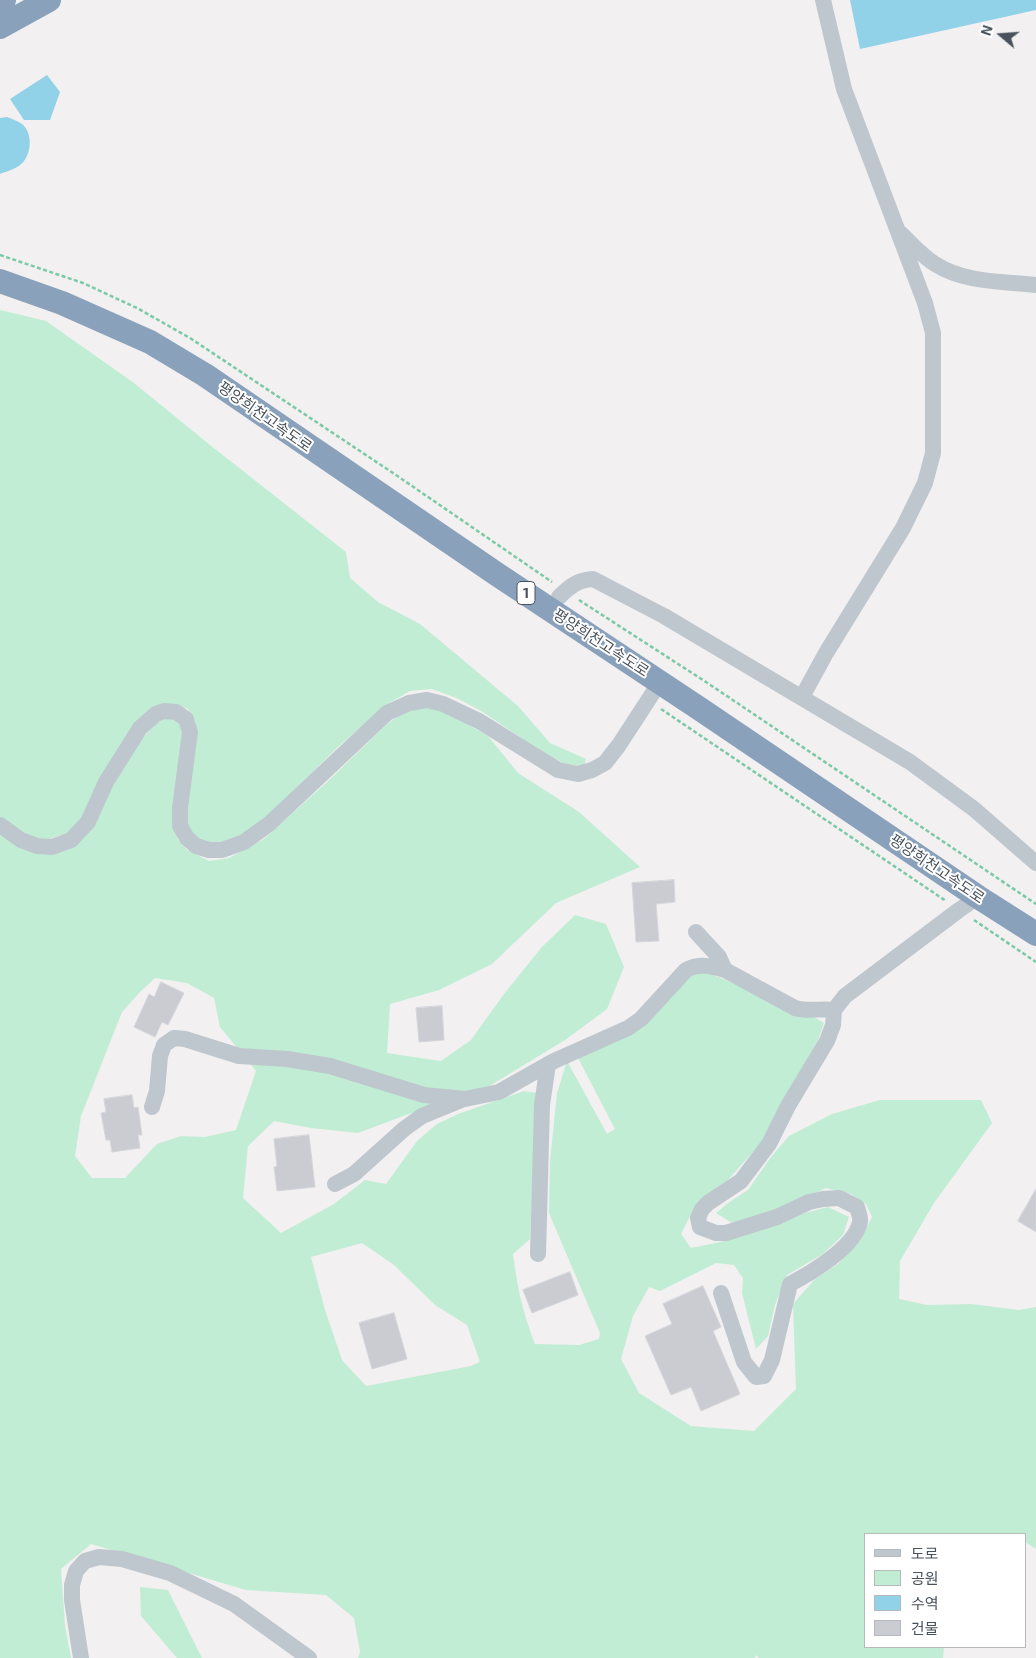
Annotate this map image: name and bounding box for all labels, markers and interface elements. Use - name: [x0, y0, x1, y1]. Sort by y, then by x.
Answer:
- north arrow: [976, 10, 1026, 60]
- text: N: [977, 23, 996, 38]
- street label: 평양희천고속도로: [215, 378, 315, 456]
- road number: 1: [517, 582, 535, 604]
- street label: 평양희천고속도로: [550, 605, 652, 681]
- street label: 평양희천고속도로: [886, 831, 988, 907]
- legend: [864, 1533, 1026, 1648]
- text: 도로: [911, 1544, 939, 1562]
- text: 공원: [911, 1569, 939, 1587]
- text: 수역: [911, 1594, 939, 1612]
- text: 건물: [911, 1619, 939, 1637]

